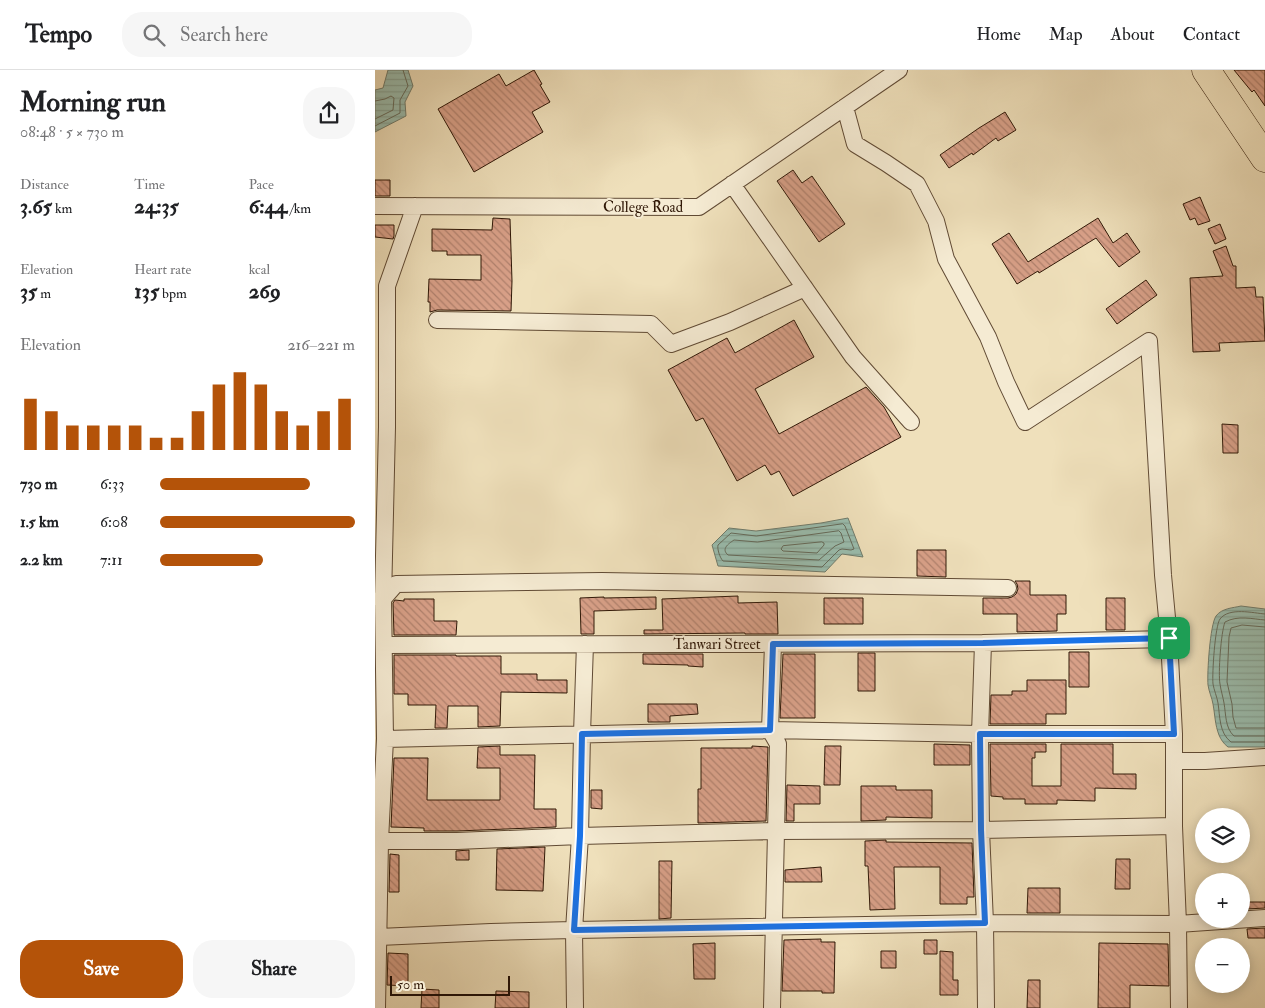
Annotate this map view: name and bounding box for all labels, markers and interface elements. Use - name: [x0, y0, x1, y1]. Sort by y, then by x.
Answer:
- search box: [122, 12, 472, 57]
- text: Tempo: [25, 19, 92, 50]
- icon: search: [140, 21, 168, 49]
- text: Search here: [180, 23, 268, 47]
- text: Home: [976, 23, 1021, 46]
- text: Map: [1049, 23, 1083, 46]
- text: About: [1111, 23, 1155, 46]
- text: Contact: [1183, 23, 1240, 46]
- text: Morning run: [20, 85, 166, 120]
- button: share: [303, 87, 355, 139]
- text: 08:48 · 5 × 730 m: [20, 122, 124, 142]
- text: Distance: [20, 176, 69, 193]
- text: Time: [134, 176, 165, 193]
- text: Pace: [249, 176, 274, 193]
- text: 3.65: [20, 193, 52, 220]
- text: 24:35: [134, 193, 179, 220]
- text: 6:44: [249, 193, 287, 220]
- street label: College Road: [603, 198, 684, 217]
- text: km: [52, 200, 72, 217]
- text: /km: [287, 200, 311, 217]
- text: Elevation: [20, 261, 73, 278]
- text: Heart rate: [134, 261, 191, 278]
- text: kcal: [249, 261, 270, 278]
- text: 35: [20, 278, 37, 305]
- text: 135: [134, 278, 159, 305]
- text: 269: [249, 278, 281, 305]
- text: m: [37, 285, 51, 302]
- text: bpm: [159, 285, 187, 302]
- text: Elevation: [20, 335, 81, 355]
- text: 216–221 m: [287, 335, 355, 355]
- text: 730 m: [20, 474, 57, 494]
- text: 6:33: [100, 474, 124, 494]
- text: 1.5 km: [20, 512, 59, 532]
- text: 6:08: [100, 512, 128, 532]
- text: 2.2 km: [20, 550, 63, 570]
- text: 7:11: [100, 550, 123, 570]
- pin: [1148, 617, 1190, 659]
- icon: arrive: [1155, 624, 1183, 652]
- street label: Tanwari Street: [673, 635, 761, 654]
- map controls: [1195, 808, 1250, 993]
- button: layers: [1195, 808, 1250, 863]
- button: +: [1195, 873, 1250, 928]
- button: −: [1195, 938, 1250, 993]
- button: Save: [20, 940, 183, 998]
- button: Share: [193, 940, 355, 998]
- scale bar: [390, 973, 510, 996]
- text: 50 m: [397, 976, 424, 993]

